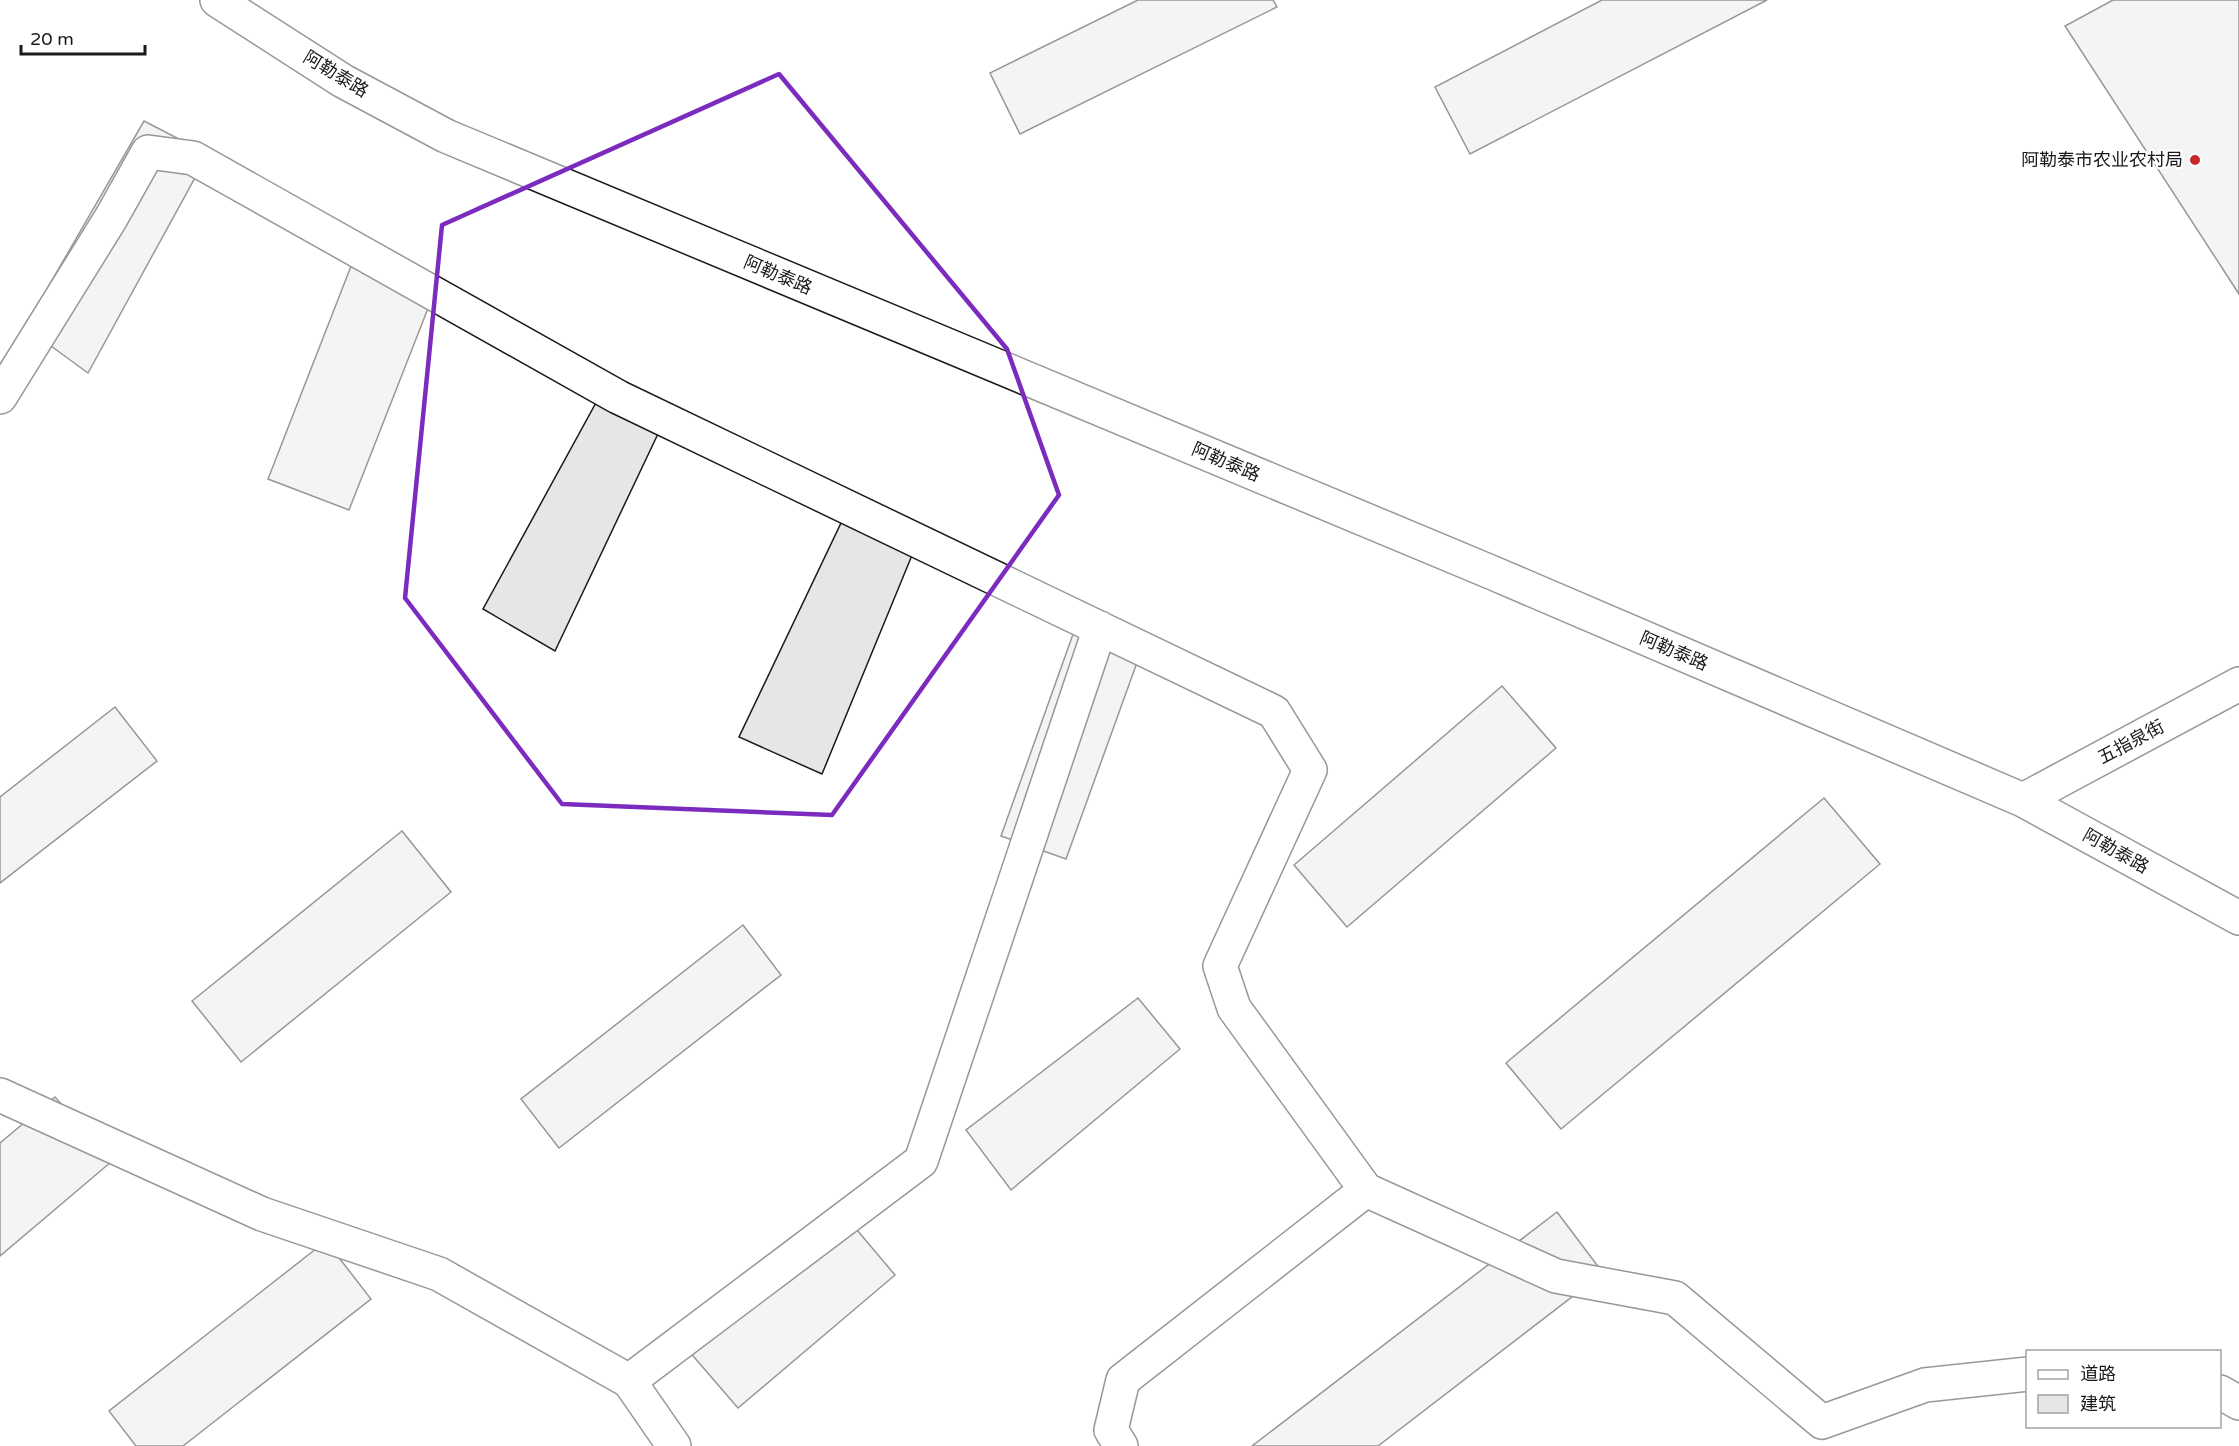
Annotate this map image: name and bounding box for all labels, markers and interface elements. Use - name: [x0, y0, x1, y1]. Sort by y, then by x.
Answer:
- scale bar: [21, 18, 146, 56]
- text: 20 m: [30, 28, 74, 50]
- street label: 阿勒泰路: [299, 46, 373, 102]
- place label: 阿勒泰市农业农村局: [2021, 149, 2183, 171]
- marker: 阿勒泰市农业农村局: [2188, 153, 2202, 167]
- street label: 阿勒泰路: [741, 251, 815, 299]
- street label: 阿勒泰路: [1189, 438, 1263, 486]
- street label: 阿勒泰路: [1637, 627, 1711, 675]
- street label: 五指泉街: [2094, 715, 2168, 769]
- street label: 阿勒泰路: [2079, 824, 2153, 878]
- legend: [2026, 1350, 2221, 1428]
- text: 道路: [2080, 1363, 2116, 1385]
- text: 建筑: [2080, 1393, 2116, 1415]

